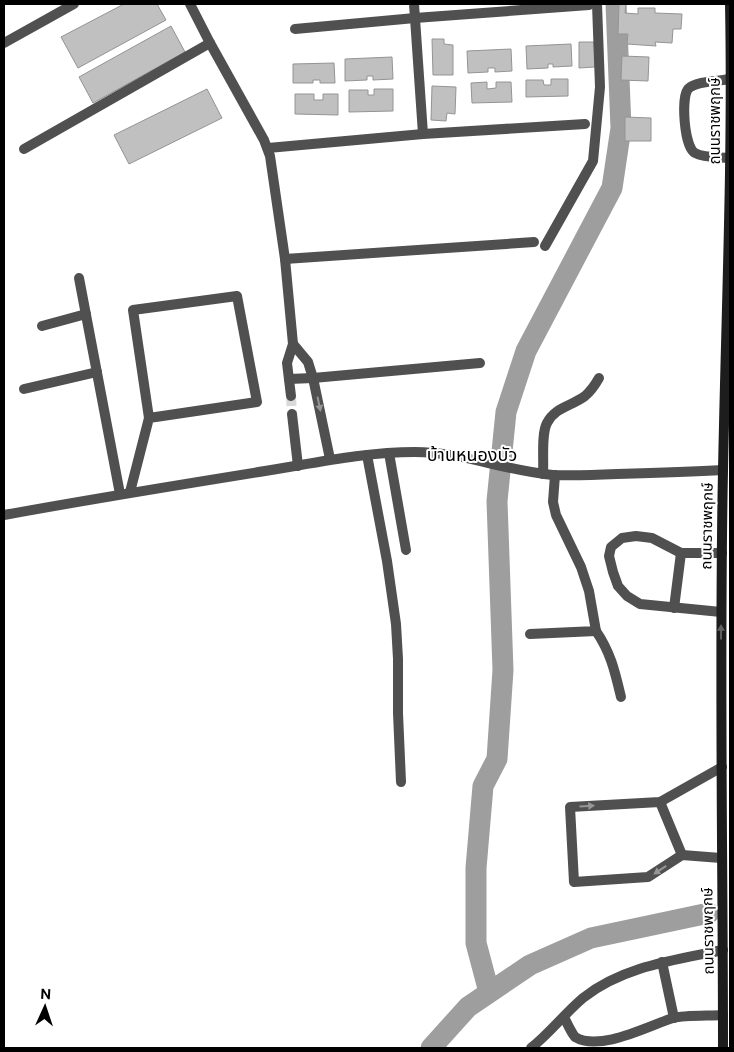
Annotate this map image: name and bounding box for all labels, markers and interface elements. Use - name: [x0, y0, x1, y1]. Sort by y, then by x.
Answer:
- street label: ถนนราชพฤกษ์: [706, 77, 723, 165]
- one-way arrow: [315, 396, 323, 412]
- district label: บ้านหนองบัว: [427, 444, 517, 465]
- street label: ถนนราชพฤกษ์: [697, 482, 716, 570]
- one-way arrow: [717, 624, 725, 640]
- one-way arrow: [579, 801, 595, 809]
- one-way arrow: [653, 865, 666, 874]
- street label: ถนนราชพฤกษ์: [698, 887, 717, 975]
- north arrow: [20, 982, 70, 1032]
- text: N: [40, 986, 52, 1002]

